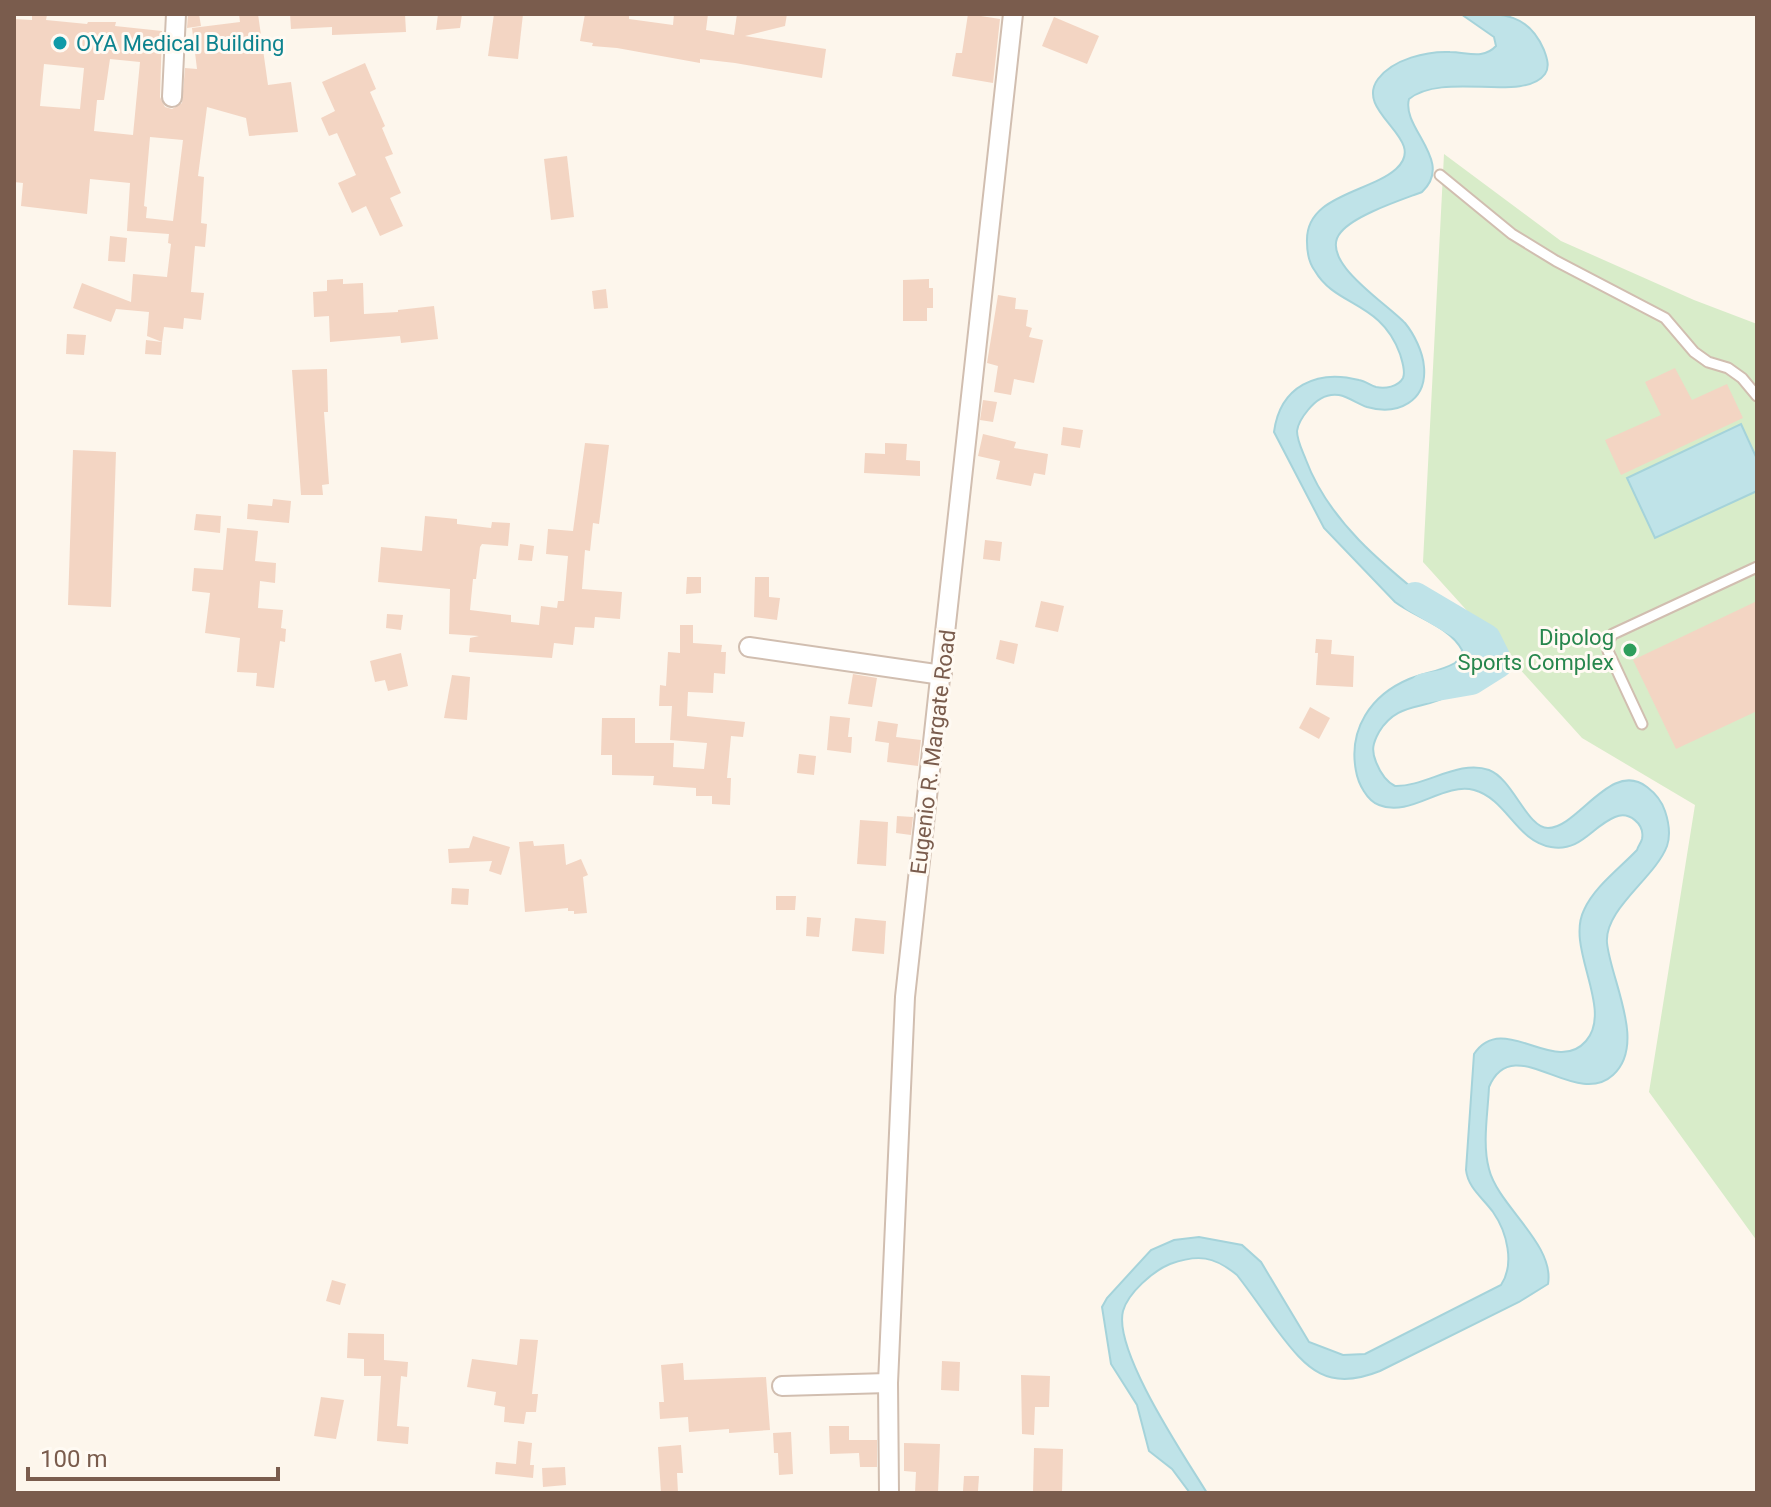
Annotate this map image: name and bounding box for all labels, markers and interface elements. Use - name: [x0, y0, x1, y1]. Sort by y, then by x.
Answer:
- place label: OYA Medical Building: [76, 31, 284, 56]
- marker: OYA Medical Building: [51, 34, 69, 52]
- place label: Dipolog Sports Complex: [1458, 625, 1614, 675]
- street label: Eugenio R. Margate Road: [906, 628, 960, 876]
- marker: Dipolog Sports Complex: [1621, 641, 1639, 659]
- scale bar: [28, 1431, 278, 1481]
- text: 100 m: [40, 1445, 107, 1473]

